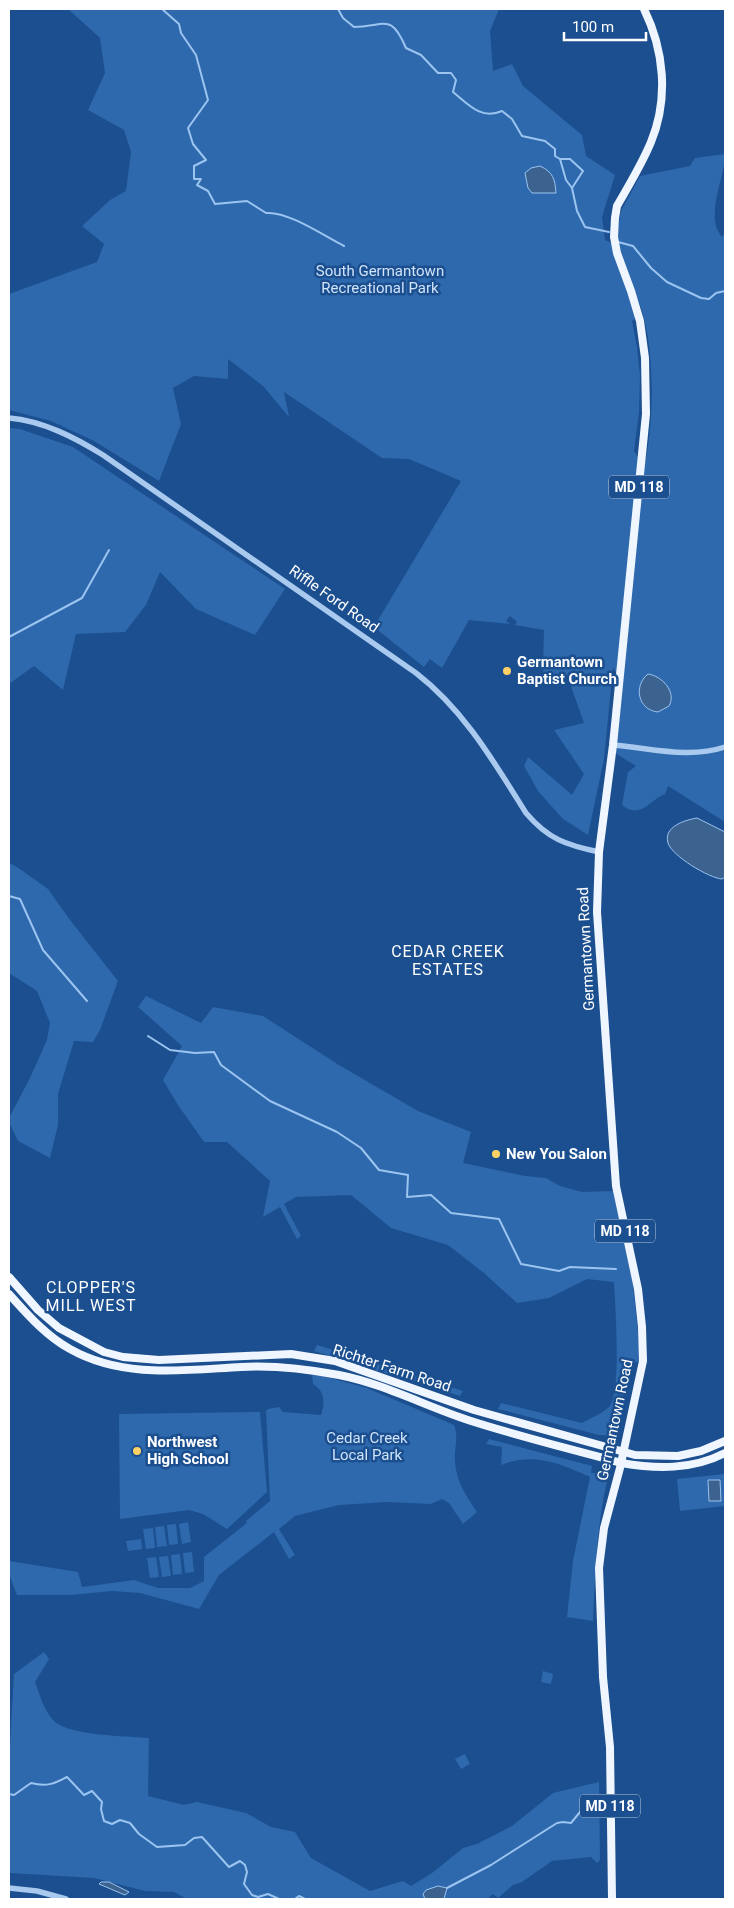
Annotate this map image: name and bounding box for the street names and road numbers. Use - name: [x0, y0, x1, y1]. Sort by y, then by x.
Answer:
- road number: MD 118: [609, 476, 669, 498]
- street label: Riffle Ford Road: [286, 561, 382, 637]
- street label: Germantown Road: [574, 887, 598, 1011]
- road number: MD 118: [595, 1220, 655, 1242]
- street label: Richter Farm Road: [331, 1340, 453, 1396]
- street label: Germantown Road: [593, 1358, 637, 1482]
- road number: MD 118: [580, 1794, 640, 1818]

